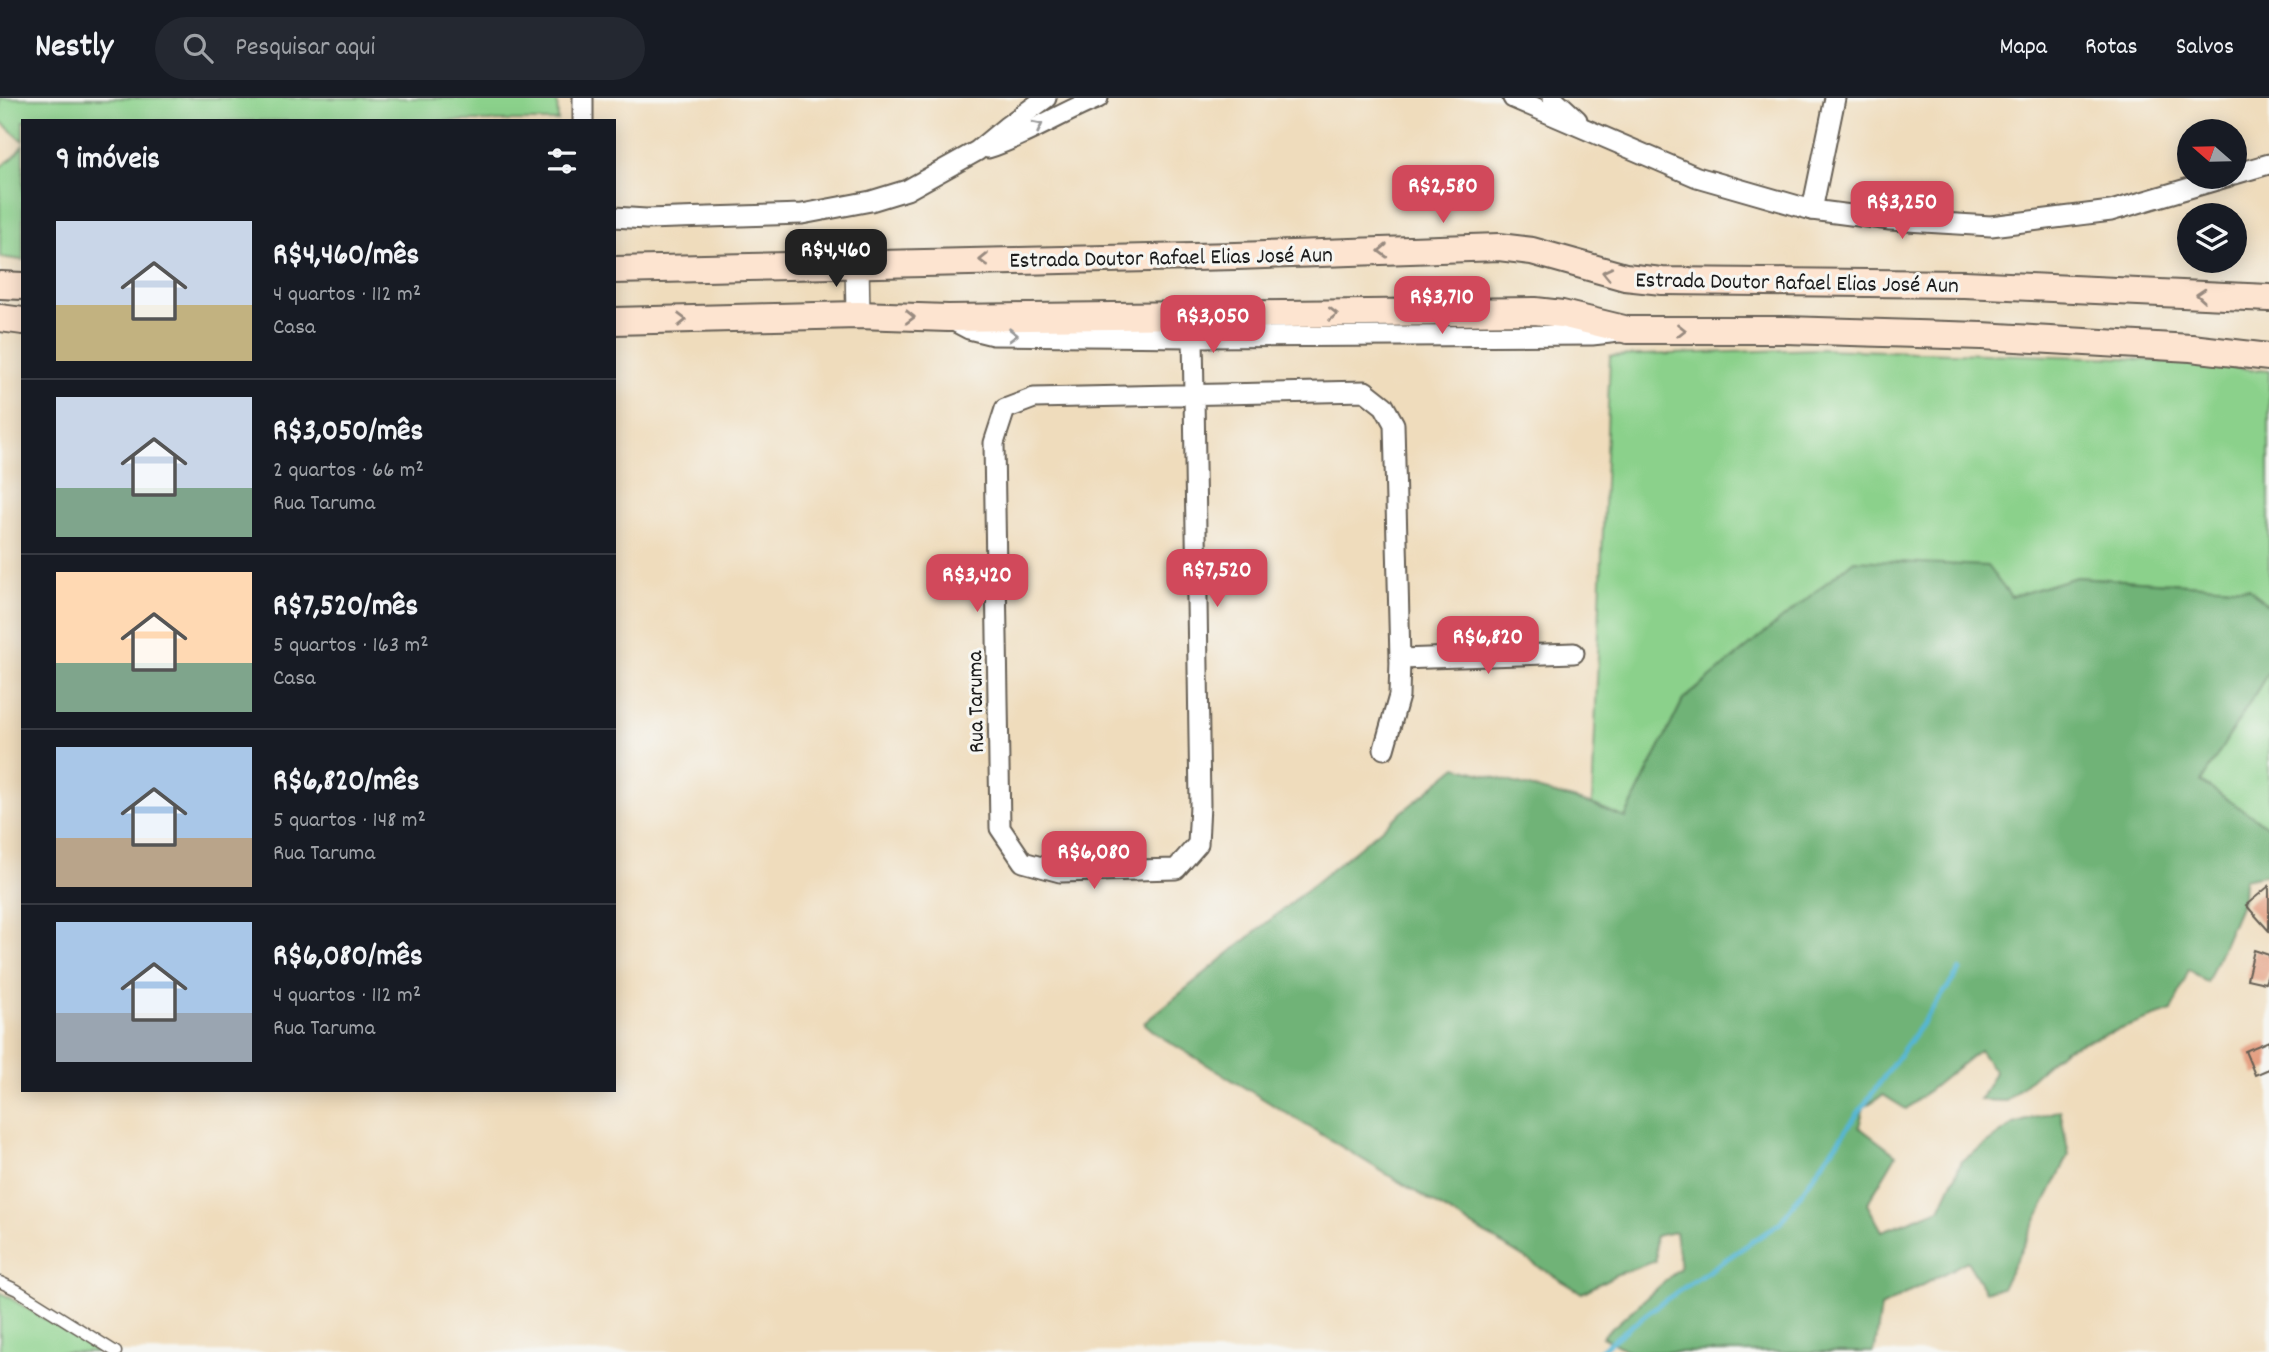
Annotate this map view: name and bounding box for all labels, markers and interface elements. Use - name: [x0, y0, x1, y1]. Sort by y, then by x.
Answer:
- search box: [155, 17, 645, 80]
- text: Nestly: [35, 25, 113, 72]
- icon: search: [179, 29, 217, 67]
- text: Pesquisar aqui: [235, 30, 375, 67]
- text: Mapa: [1999, 31, 2047, 65]
- text: Rotas: [2085, 31, 2138, 65]
- text: Salvos: [2176, 31, 2234, 65]
- north arrow: [2177, 119, 2247, 189]
- map controls: [2177, 119, 2247, 273]
- one-way arrow: [1031, 120, 1043, 134]
- text: 9 imóveis: [56, 140, 160, 183]
- icon: filters: [543, 142, 581, 180]
- pin: R$2,580: [1378, 166, 1508, 225]
- text: R$2,580: [1408, 171, 1478, 204]
- pin: R$3,250: [1837, 181, 1967, 241]
- text: R$3,250: [1867, 187, 1937, 220]
- button: layers: [2177, 203, 2247, 273]
- pin: R$4,460: [771, 230, 901, 289]
- text: R$4,460: [801, 235, 871, 268]
- text: R$4,460/mês: [273, 236, 419, 279]
- street label: Estrada Doutor Rafael Elias José Aun: [1009, 240, 1333, 279]
- one-way arrow: [1377, 244, 1388, 259]
- icon: home: [112, 249, 196, 333]
- one-way arrow: [978, 253, 989, 268]
- street label: Estrada Doutor Rafael Elias José Aun: [1635, 265, 1959, 304]
- one-way arrow: [1601, 267, 1613, 281]
- pin: R$3,710: [1377, 276, 1507, 336]
- text: 4 quartos · 112 m²: [273, 279, 421, 312]
- text: R$3,710: [1410, 282, 1474, 315]
- one-way arrow: [2195, 287, 2206, 302]
- pin: R$3,050: [1148, 296, 1278, 355]
- text: R$3,050: [1176, 301, 1250, 334]
- one-way arrow: [1329, 306, 1339, 322]
- one-way arrow: [905, 309, 916, 324]
- text: Casa: [273, 312, 316, 345]
- one-way arrow: [677, 312, 688, 327]
- one-way arrow: [1676, 322, 1687, 338]
- one-way arrow: [1008, 327, 1019, 343]
- text: R$3,050/mês: [273, 412, 423, 455]
- icon: home: [112, 425, 196, 509]
- text: 2 quartos · 66 m²: [273, 455, 424, 488]
- text: Rua Taruma: [273, 488, 375, 521]
- pin: R$7,520: [1152, 550, 1282, 609]
- pin: R$3,420: [912, 554, 1042, 614]
- text: R$7,520: [1182, 555, 1252, 588]
- text: R$3,420: [942, 560, 1012, 593]
- text: R$7,520/mês: [273, 587, 418, 630]
- icon: home: [112, 600, 196, 684]
- pin: R$6,820: [1423, 616, 1553, 676]
- text: R$6,820: [1453, 622, 1523, 655]
- text: 5 quartos · 163 m²: [273, 630, 429, 663]
- street label: Rua Taruma: [960, 649, 995, 753]
- text: Casa: [273, 663, 316, 696]
- text: R$6,820/mês: [273, 762, 419, 805]
- icon: home: [112, 775, 196, 859]
- text: 5 quartos · 148 m²: [273, 805, 426, 838]
- pin: R$6,080: [1029, 832, 1159, 891]
- text: R$6,080: [1058, 837, 1130, 870]
- text: Rua Taruma: [273, 838, 375, 871]
- text: R$6,080/mês: [273, 937, 423, 980]
- icon: home: [112, 950, 196, 1034]
- text: 4 quartos · 112 m²: [273, 980, 421, 1013]
- text: Rua Taruma: [273, 1013, 375, 1046]

